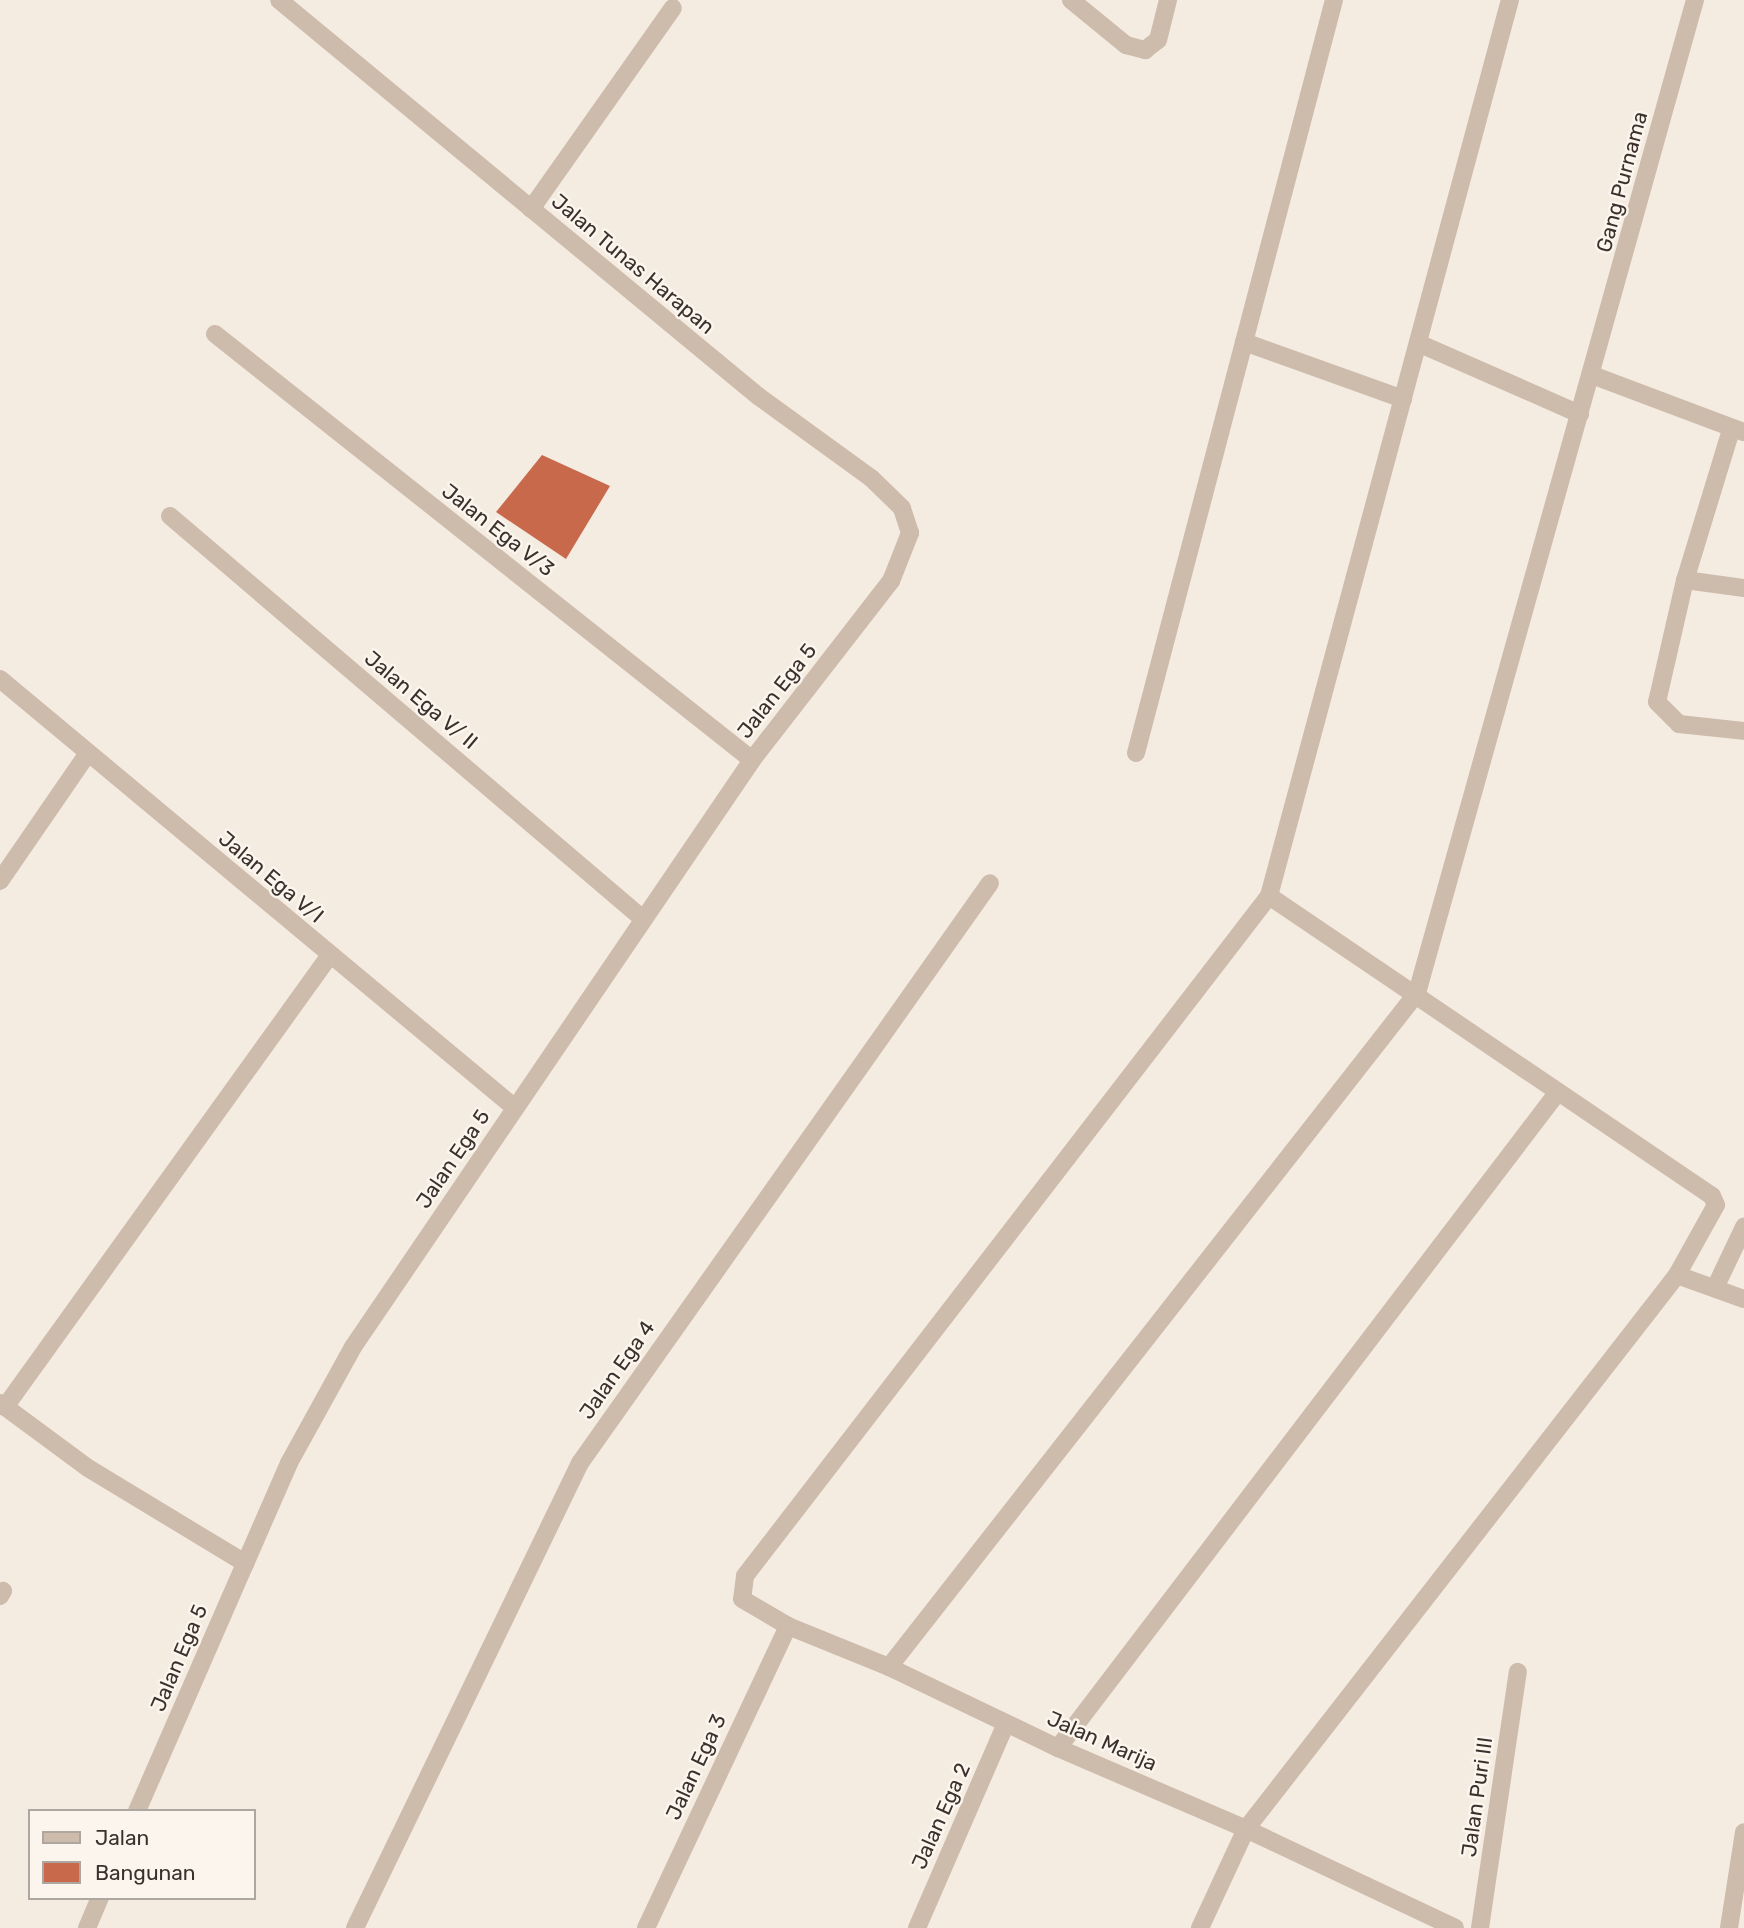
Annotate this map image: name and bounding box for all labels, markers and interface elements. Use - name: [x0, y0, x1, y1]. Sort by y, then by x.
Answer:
- street label: Gang Purnama: [1591, 109, 1653, 255]
- street label: Jalan Tunas Harapan: [546, 188, 720, 340]
- street label: Jalan Ega V/3: [437, 478, 559, 582]
- street label: Jalan Ega 5: [732, 638, 822, 744]
- street label: Jalan Ega V/ II: [359, 645, 483, 755]
- street label: Jalan Ega V/I: [213, 826, 329, 928]
- street label: Jalan Ega 5: [411, 1105, 495, 1213]
- street label: Jalan Ega 4: [574, 1316, 660, 1424]
- street label: Jalan Ega 5: [145, 1601, 213, 1715]
- street label: Jalan Marija: [1043, 1706, 1161, 1776]
- street label: Jalan Ega 3: [661, 1710, 731, 1824]
- street label: Jalan Puri III: [1456, 1735, 1498, 1859]
- street label: Jalan Ega 2: [906, 1759, 976, 1873]
- legend: [28, 1809, 256, 1900]
- text: Jalan: [95, 1825, 149, 1850]
- text: Bangunan: [95, 1860, 196, 1885]

